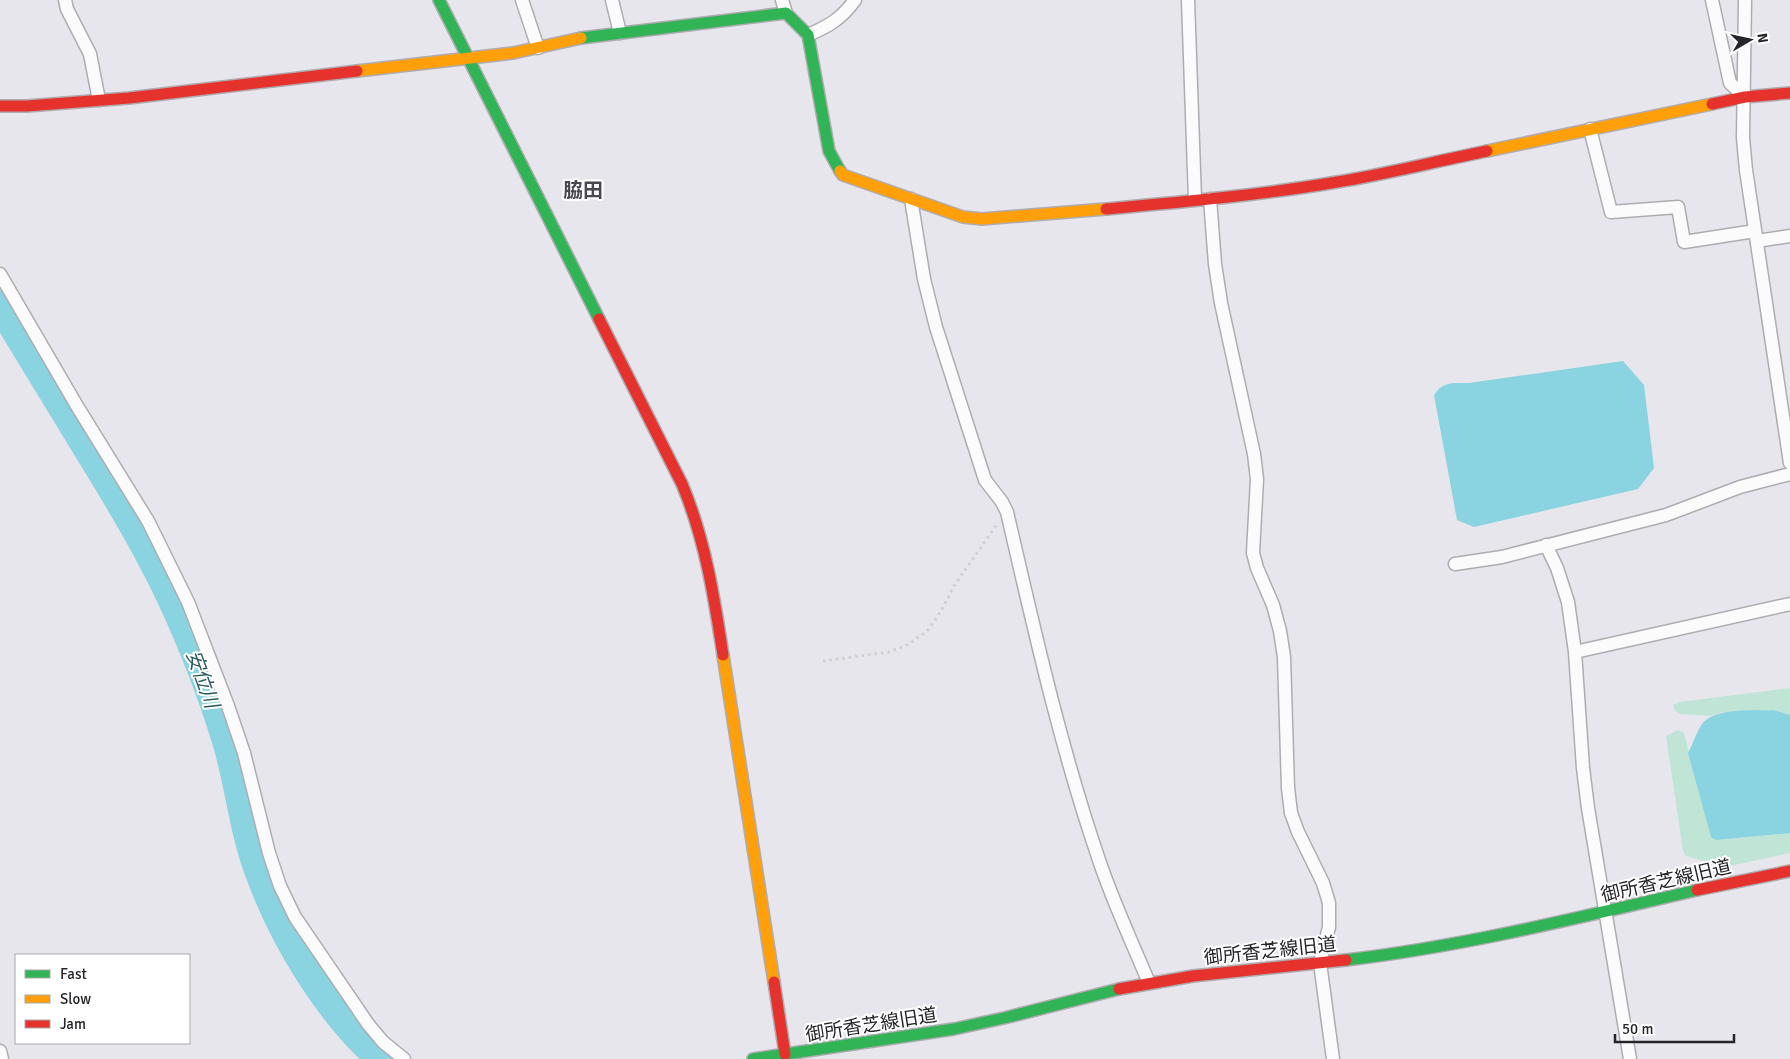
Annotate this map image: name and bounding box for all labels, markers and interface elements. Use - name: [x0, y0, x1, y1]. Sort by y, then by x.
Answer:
- north arrow: [1725, 15, 1775, 65]
- text: N: [1753, 32, 1772, 44]
- district label: 脇田: [563, 178, 603, 203]
- water label: 安位川: [181, 647, 225, 714]
- street label: 御所香芝線旧道: [1599, 854, 1734, 908]
- street label: 御所香芝線旧道: [1203, 932, 1338, 970]
- legend: [15, 954, 190, 1044]
- text: Fast: [60, 965, 87, 983]
- text: Slow: [60, 990, 91, 1008]
- street label: 御所香芝線旧道: [804, 1003, 939, 1047]
- scale bar: [1615, 1012, 1734, 1044]
- text: Jam: [60, 1015, 86, 1033]
- text: 50 m: [1622, 1020, 1653, 1038]

